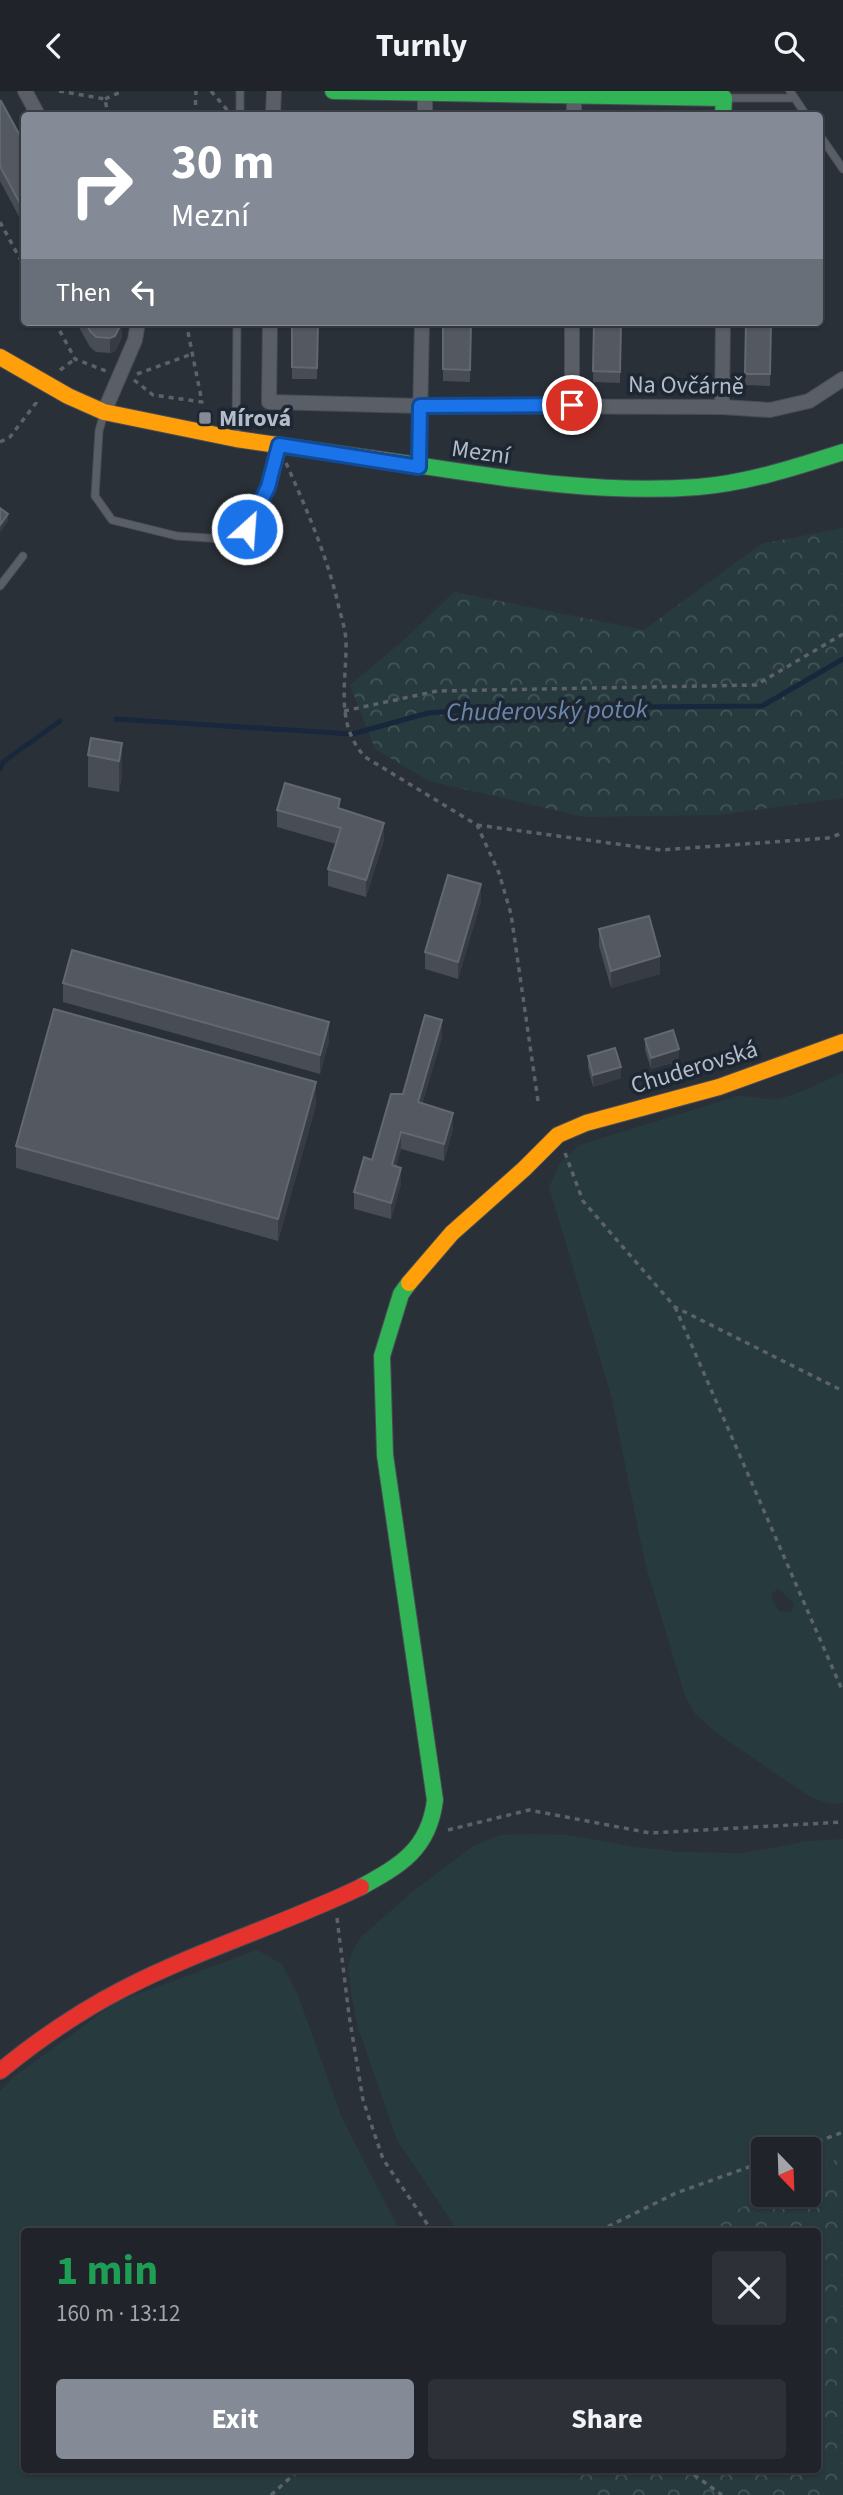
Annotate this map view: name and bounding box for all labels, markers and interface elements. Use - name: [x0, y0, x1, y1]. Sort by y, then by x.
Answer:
- text: Turnly: [376, 23, 467, 69]
- icon: back: [35, 27, 73, 65]
- icon: search: [770, 27, 808, 65]
- text: 30 m: [171, 128, 275, 198]
- icon: right: [56, 140, 147, 231]
- text: Mezní: [171, 193, 249, 239]
- icon: left: [125, 273, 163, 311]
- text: Then: [56, 274, 111, 311]
- street label: Na Ovčárně: [628, 367, 744, 404]
- pin: [542, 375, 602, 435]
- icon: arrive: [553, 386, 591, 424]
- place label: Mírová: [219, 401, 291, 436]
- marker: Mírová: [197, 410, 213, 426]
- street label: Mezní: [449, 431, 513, 474]
- position arrow: [210, 492, 284, 566]
- water label: Chuderovský potok: [446, 690, 649, 731]
- street label: Chuderovská: [626, 1032, 762, 1103]
- north arrow: [751, 2137, 821, 2207]
- map controls: [751, 2137, 821, 2207]
- text: 1 min: [56, 2241, 158, 2301]
- button: close: [712, 2251, 786, 2325]
- text: 160 m · 13:12: [56, 2297, 180, 2330]
- button: Exit: [56, 2379, 414, 2459]
- button: Share: [428, 2379, 786, 2459]

